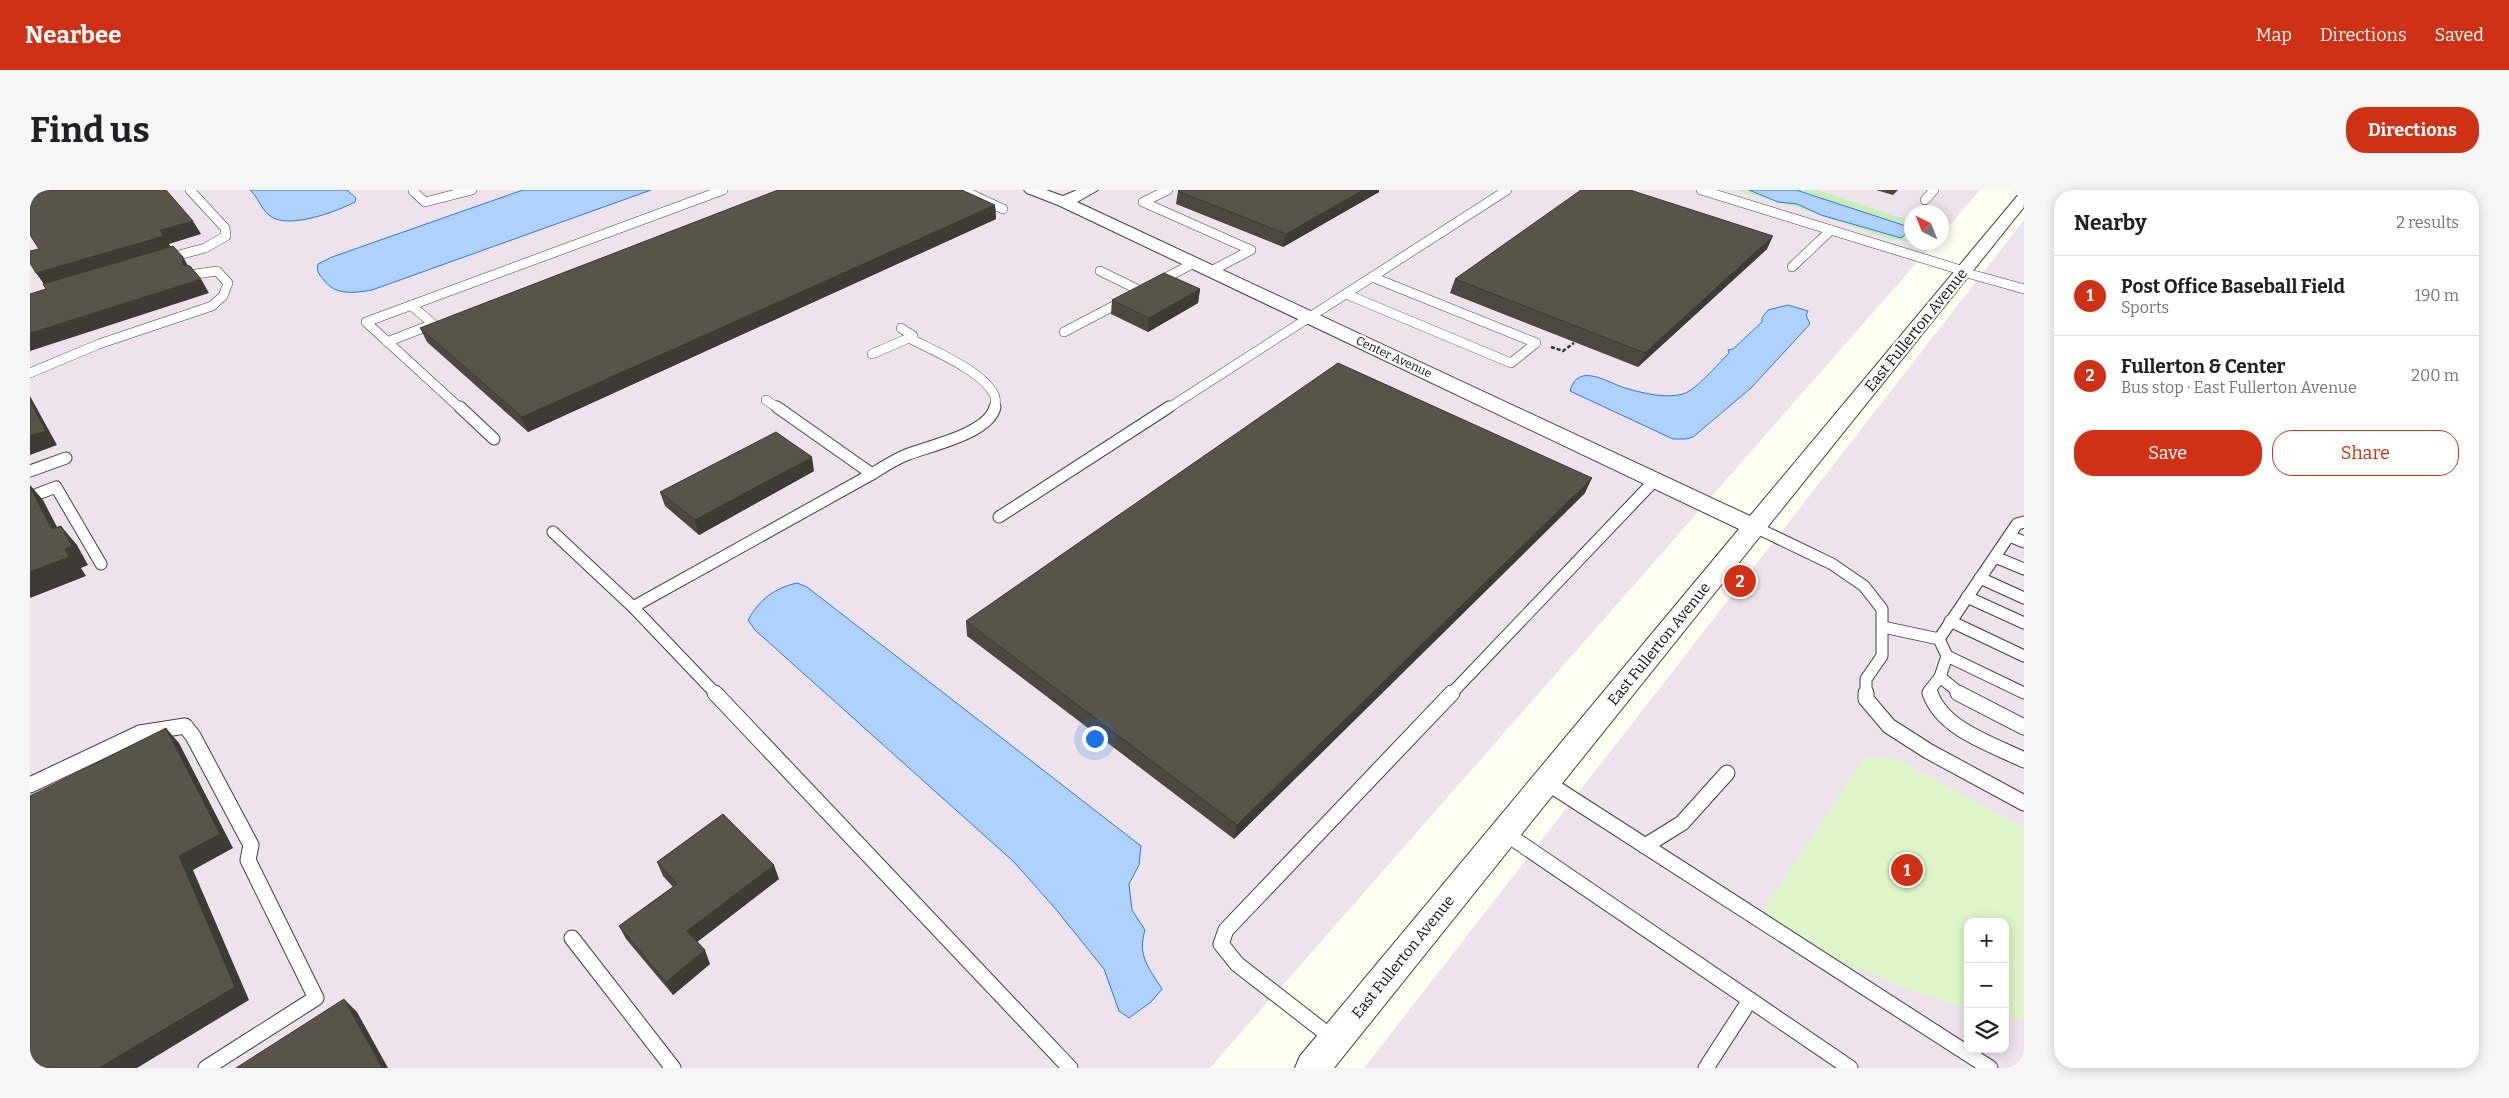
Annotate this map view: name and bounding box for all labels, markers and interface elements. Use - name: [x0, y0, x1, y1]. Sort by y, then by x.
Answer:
- text: Nearbee: [25, 21, 121, 49]
- text: Map: [2256, 24, 2292, 46]
- text: Directions: [2320, 24, 2407, 46]
- text: Saved: [2435, 24, 2484, 46]
- button: Directions: [2346, 107, 2479, 153]
- text: Find us: [30, 109, 150, 151]
- north arrow: [1904, 205, 1949, 250]
- text: Nearby: [2074, 210, 2147, 236]
- text: 2 results: [2396, 213, 2459, 232]
- street label: East Fullerton Avenue: [1861, 265, 1971, 395]
- text: Post Office Baseball Field: [2121, 275, 2345, 298]
- text: 1: [2087, 286, 2093, 305]
- text: 190 m: [2414, 286, 2459, 305]
- text: Sports: [2121, 298, 2169, 317]
- street label: Center Avenue: [1354, 333, 1434, 381]
- text: Fullerton & Center: [2121, 355, 2286, 378]
- text: 2: [2085, 366, 2095, 385]
- text: 200 m: [2411, 366, 2459, 385]
- text: Bus stop · East Fullerton Avenue: [2121, 378, 2357, 397]
- button: Save: [2074, 430, 2262, 476]
- button: Share: [2272, 430, 2459, 476]
- pin: 2: [1724, 562, 1756, 600]
- street label: East Fullerton Avenue: [1604, 579, 1714, 709]
- your location: [1082, 726, 1108, 752]
- pin: 1: [1891, 851, 1923, 889]
- street label: East Fullerton Avenue: [1348, 892, 1458, 1022]
- map controls: [1964, 918, 2009, 1053]
- button: +: [1964, 918, 2009, 963]
- button: −: [1964, 963, 2009, 1008]
- button: layers: [1964, 1008, 2009, 1053]

